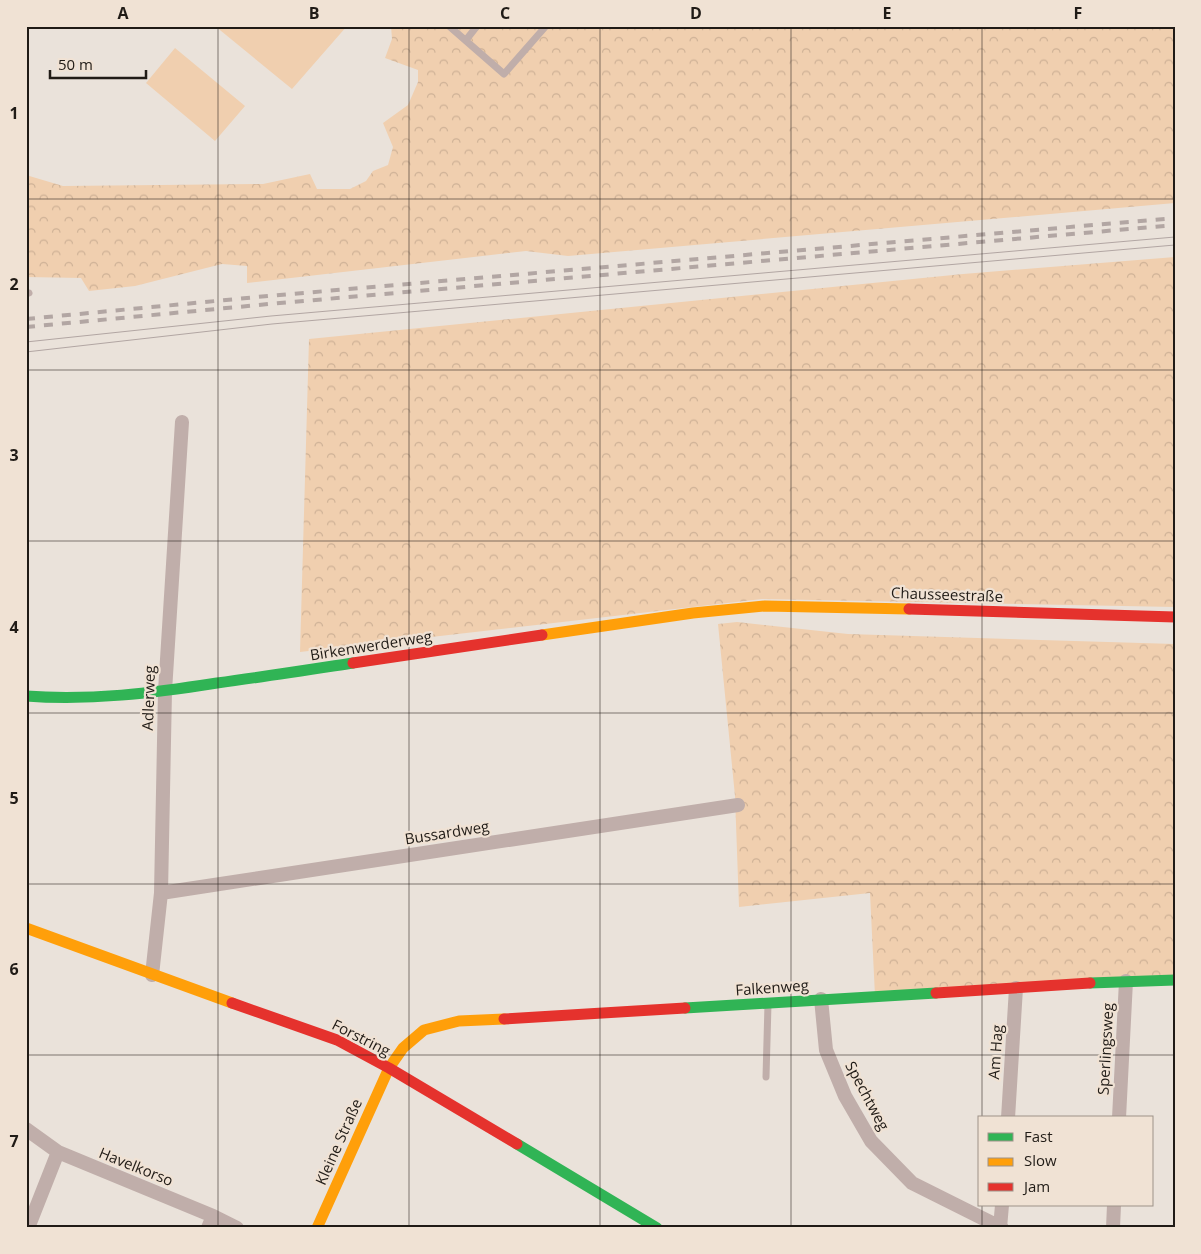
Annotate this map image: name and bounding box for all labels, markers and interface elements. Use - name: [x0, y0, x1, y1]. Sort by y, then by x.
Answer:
- text: A: [117, 2, 129, 24]
- text: B: [309, 2, 319, 24]
- text: C: [500, 2, 510, 24]
- text: D: [690, 2, 702, 24]
- text: E: [883, 2, 892, 24]
- text: F: [1074, 2, 1082, 24]
- scale bar: [50, 48, 146, 80]
- text: 50 m: [58, 54, 93, 74]
- text: 1: [9, 102, 19, 124]
- text: 2: [9, 273, 19, 295]
- text: 3: [9, 444, 19, 466]
- street label: Chausseestraße: [891, 582, 1003, 606]
- text: 4: [9, 616, 19, 638]
- street label: Birkenwerderweg: [308, 625, 433, 665]
- street label: Adlerweg: [137, 665, 159, 731]
- text: 5: [9, 787, 19, 809]
- street label: Bussardweg: [403, 815, 490, 849]
- text: 6: [9, 958, 19, 980]
- street label: Falkenweg: [735, 974, 809, 1000]
- street label: Sperlingsweg: [1093, 1002, 1117, 1096]
- street label: Forstring: [329, 1014, 394, 1060]
- street label: Am Hag: [983, 1024, 1007, 1080]
- street label: Spechtweg: [841, 1057, 894, 1134]
- street label: Kleine Straße: [310, 1095, 366, 1188]
- legend: [978, 1116, 1154, 1206]
- text: Fast: [1024, 1126, 1053, 1146]
- text: 7: [9, 1130, 19, 1152]
- street label: Havelkorso: [96, 1142, 176, 1190]
- text: Slow: [1024, 1150, 1057, 1170]
- text: Jam: [1022, 1176, 1050, 1196]

